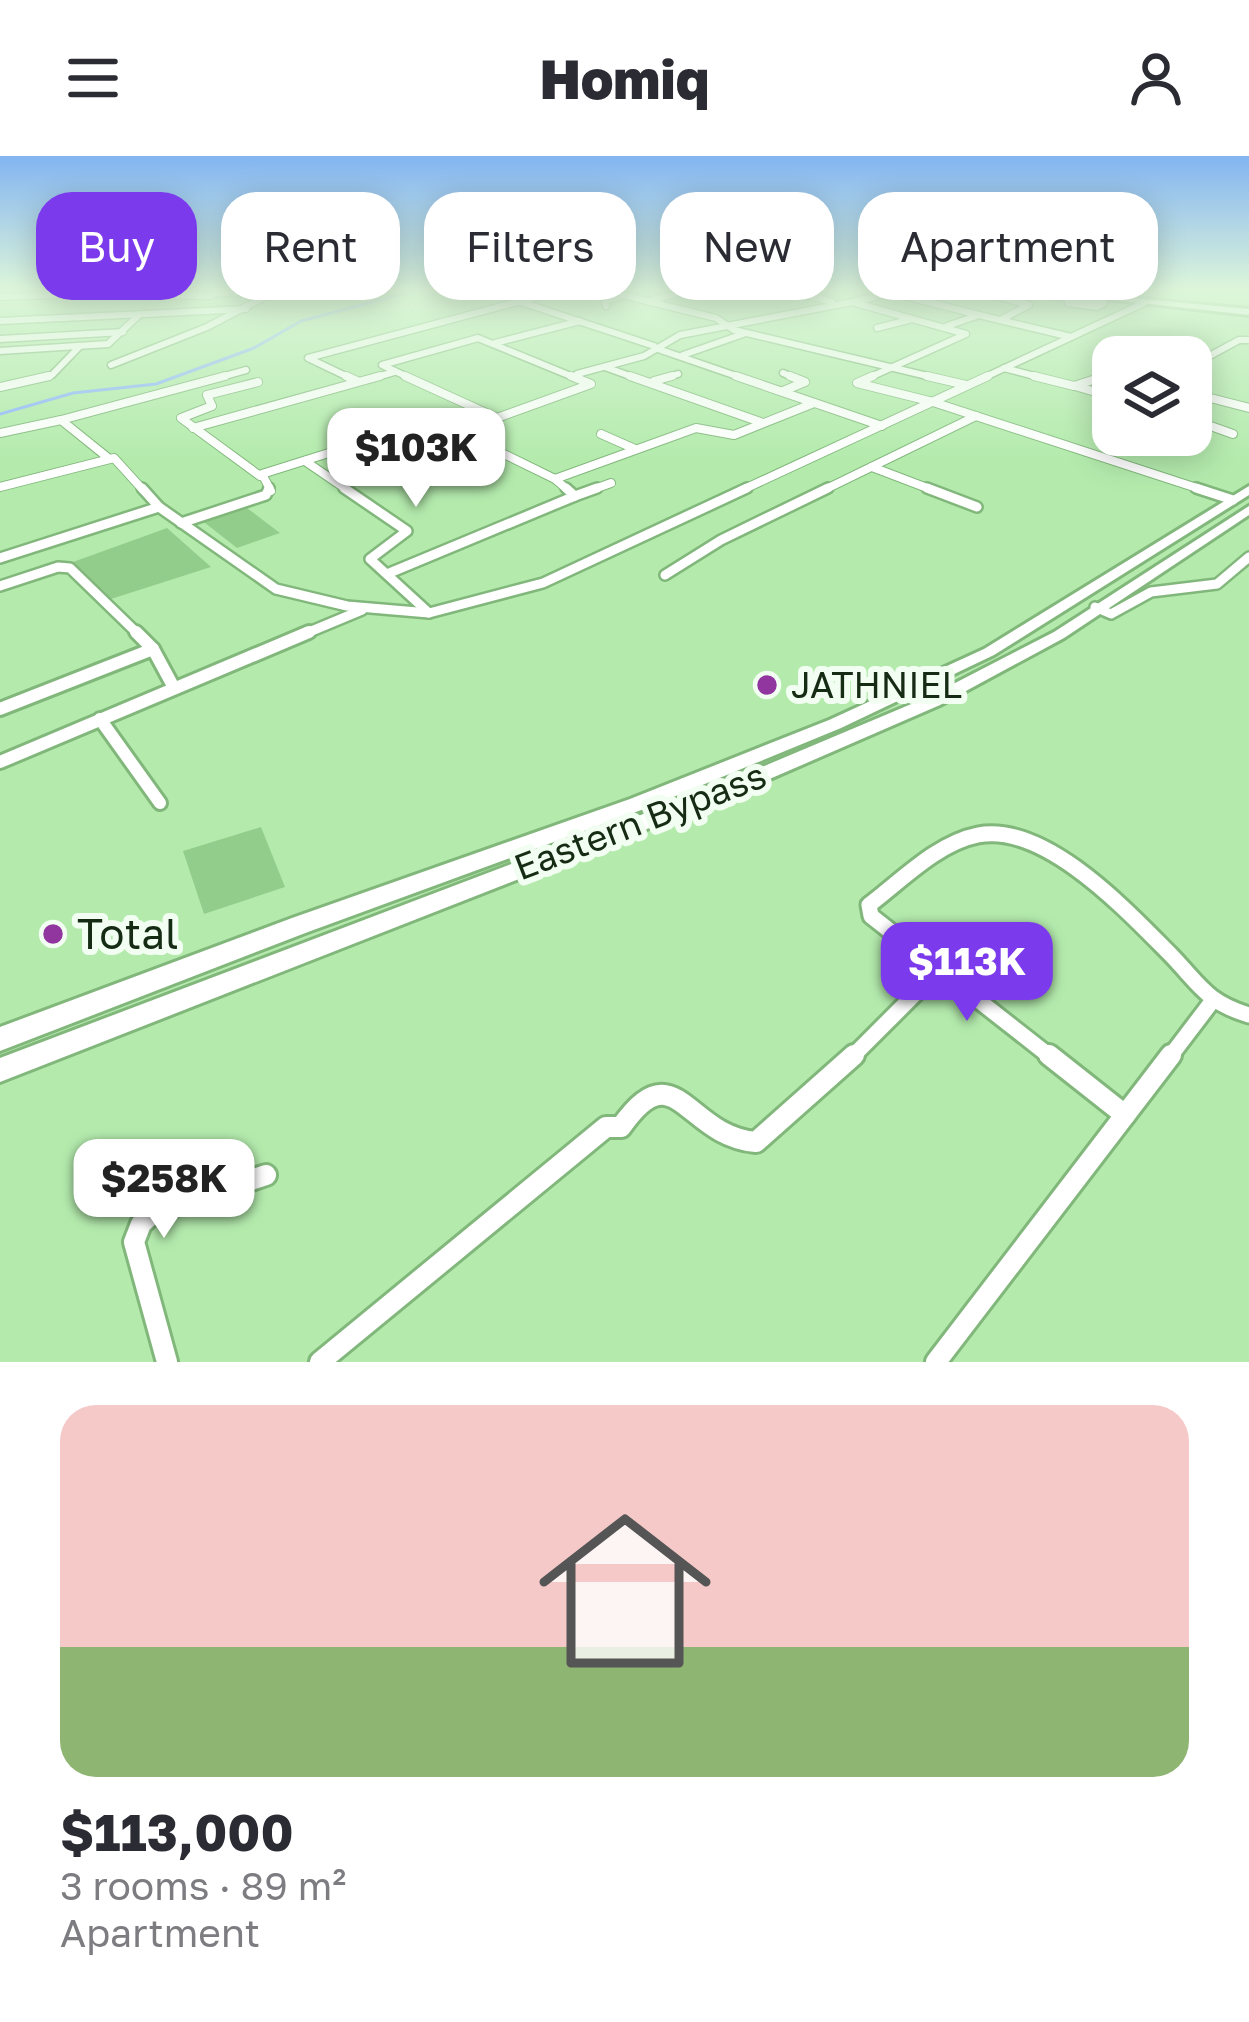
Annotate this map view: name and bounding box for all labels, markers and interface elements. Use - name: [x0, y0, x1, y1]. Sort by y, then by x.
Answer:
- icon: menu: [60, 45, 126, 111]
- icon: person: [1123, 45, 1189, 111]
- text: Homiq: [540, 46, 709, 111]
- chip: Buy: [36, 192, 197, 300]
- chip: Rent: [221, 192, 400, 300]
- chip: Filters: [424, 192, 636, 300]
- chip: New: [660, 192, 834, 300]
- chip: Apartment: [858, 192, 1158, 300]
- map controls: [1092, 336, 1212, 456]
- button: layers: [1092, 336, 1212, 456]
- pin: $103K: [332, 408, 500, 510]
- text: $103K: [354, 423, 478, 470]
- place label: JATHNIEL: [791, 663, 962, 706]
- marker: JATHNIEL: [754, 672, 780, 698]
- street label: Eastern Bypass: [508, 753, 772, 888]
- place label: Total: [77, 908, 178, 958]
- marker: Total: [40, 921, 66, 947]
- pin: $113K: [883, 922, 1051, 1024]
- text: $113K: [908, 937, 1026, 984]
- pin: $258K: [80, 1139, 248, 1241]
- text: $258K: [101, 1154, 227, 1201]
- icon: home: [517, 1483, 733, 1699]
- text: $113,000: [60, 1801, 294, 1862]
- text: 3 rooms · 89 m²: [60, 1862, 346, 1909]
- text: Apartment: [60, 1909, 260, 1956]

